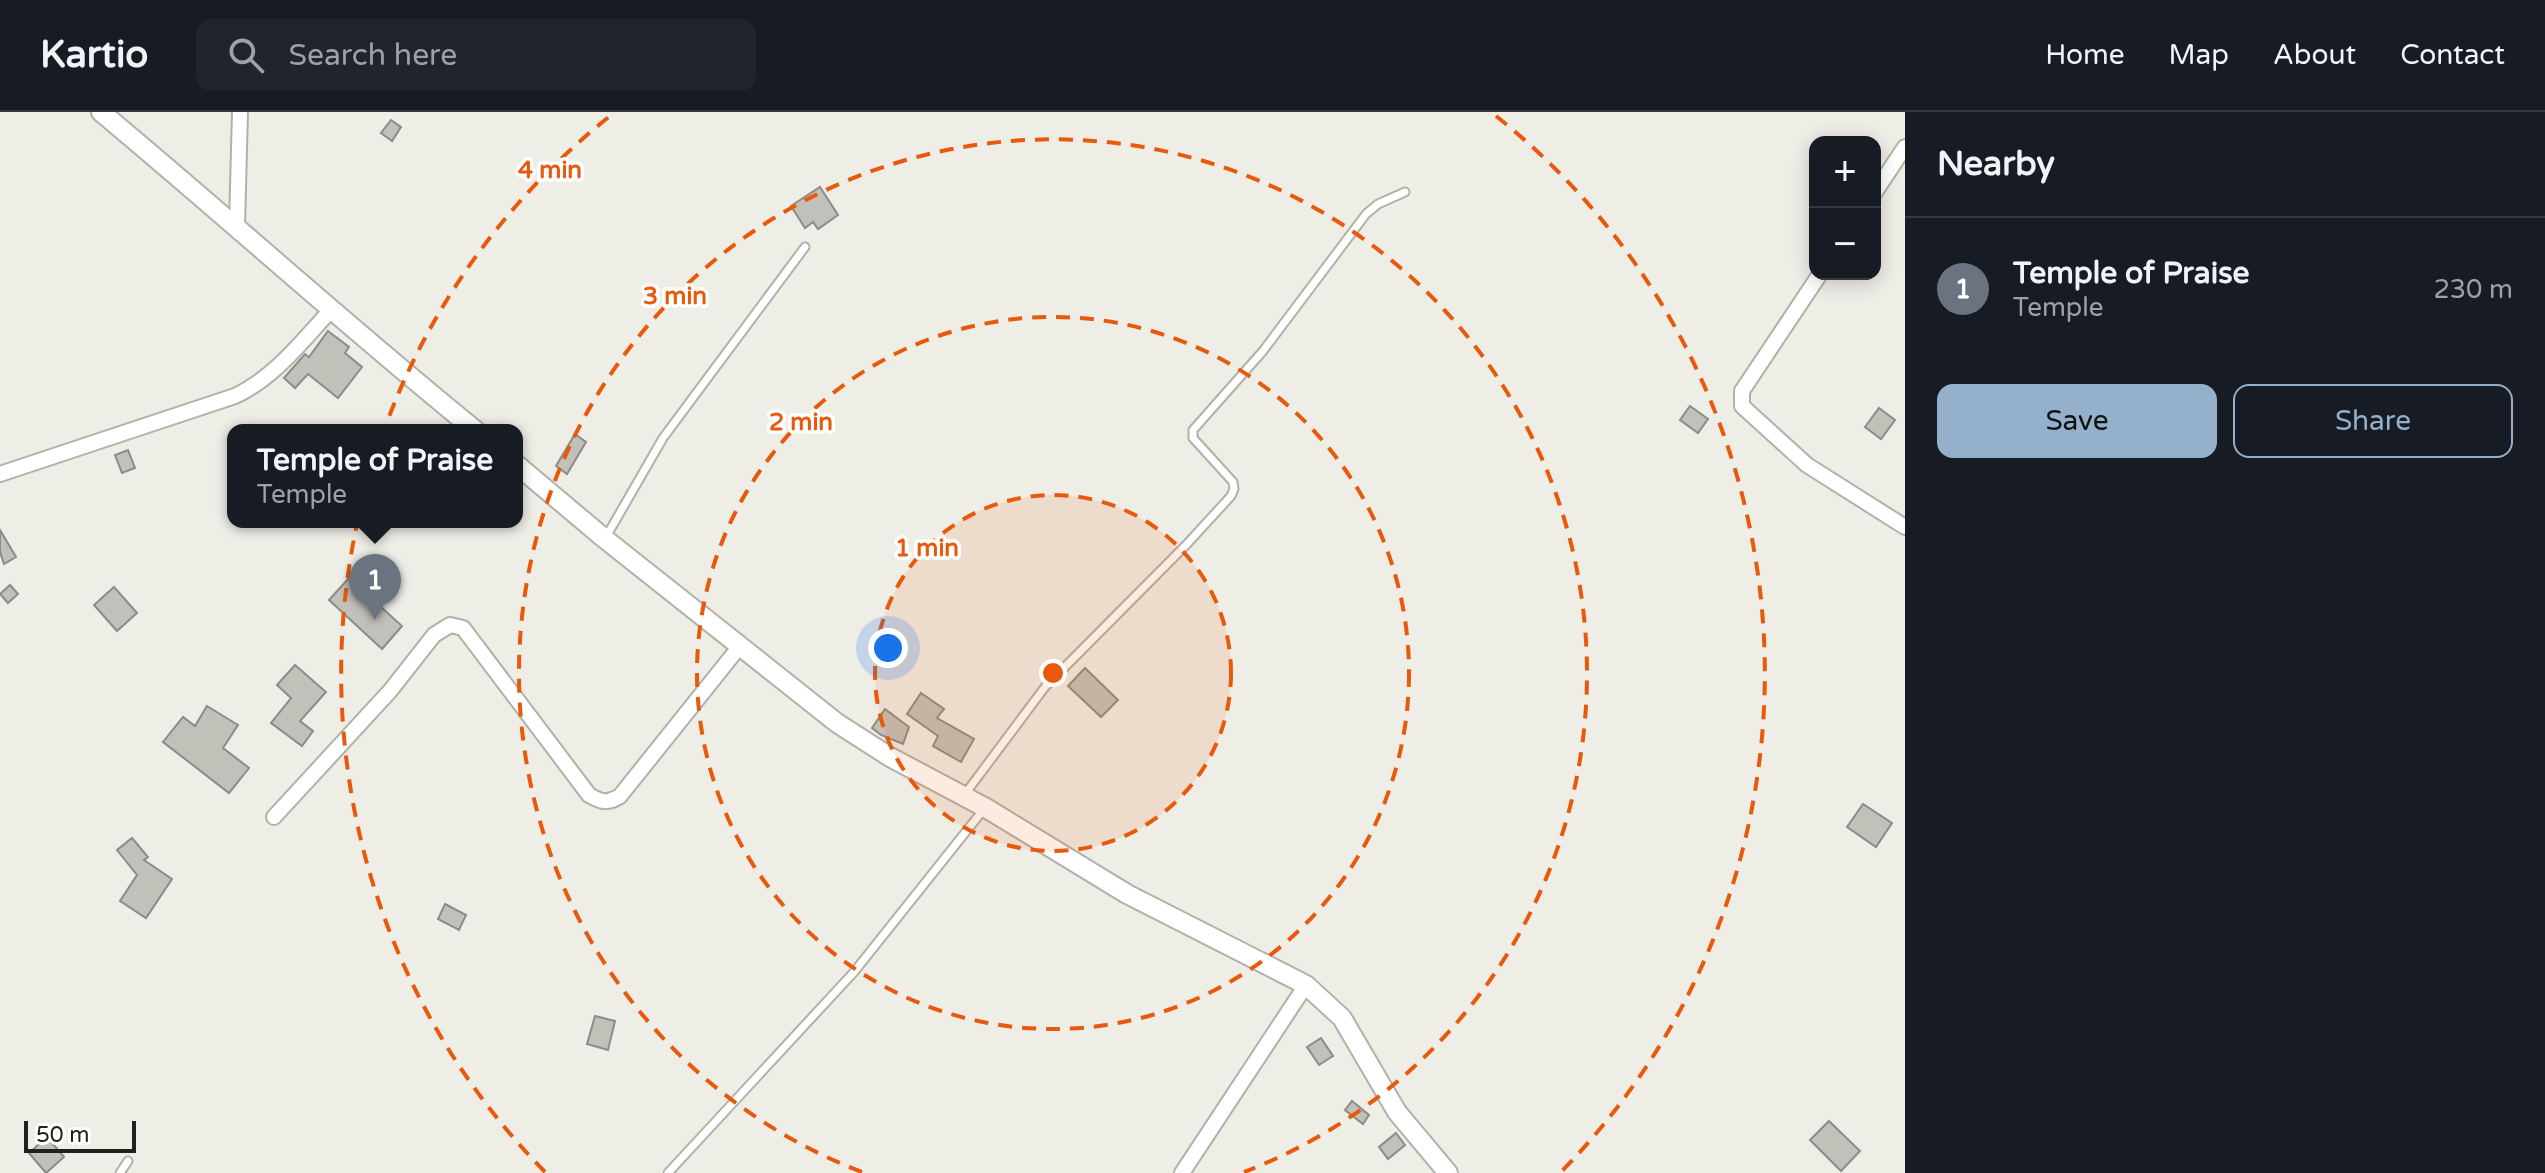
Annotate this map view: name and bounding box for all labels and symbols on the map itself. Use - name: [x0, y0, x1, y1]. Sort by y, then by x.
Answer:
- text: 4 min: [518, 156, 582, 185]
- text: 3 min: [643, 282, 707, 311]
- text: 2 min: [769, 408, 833, 437]
- text: 1 min: [895, 534, 959, 563]
- pin: 1: [349, 554, 401, 620]
- your location: [868, 628, 908, 668]
- centre of rings: [1039, 659, 1067, 687]
- scale bar: [24, 1117, 136, 1153]

